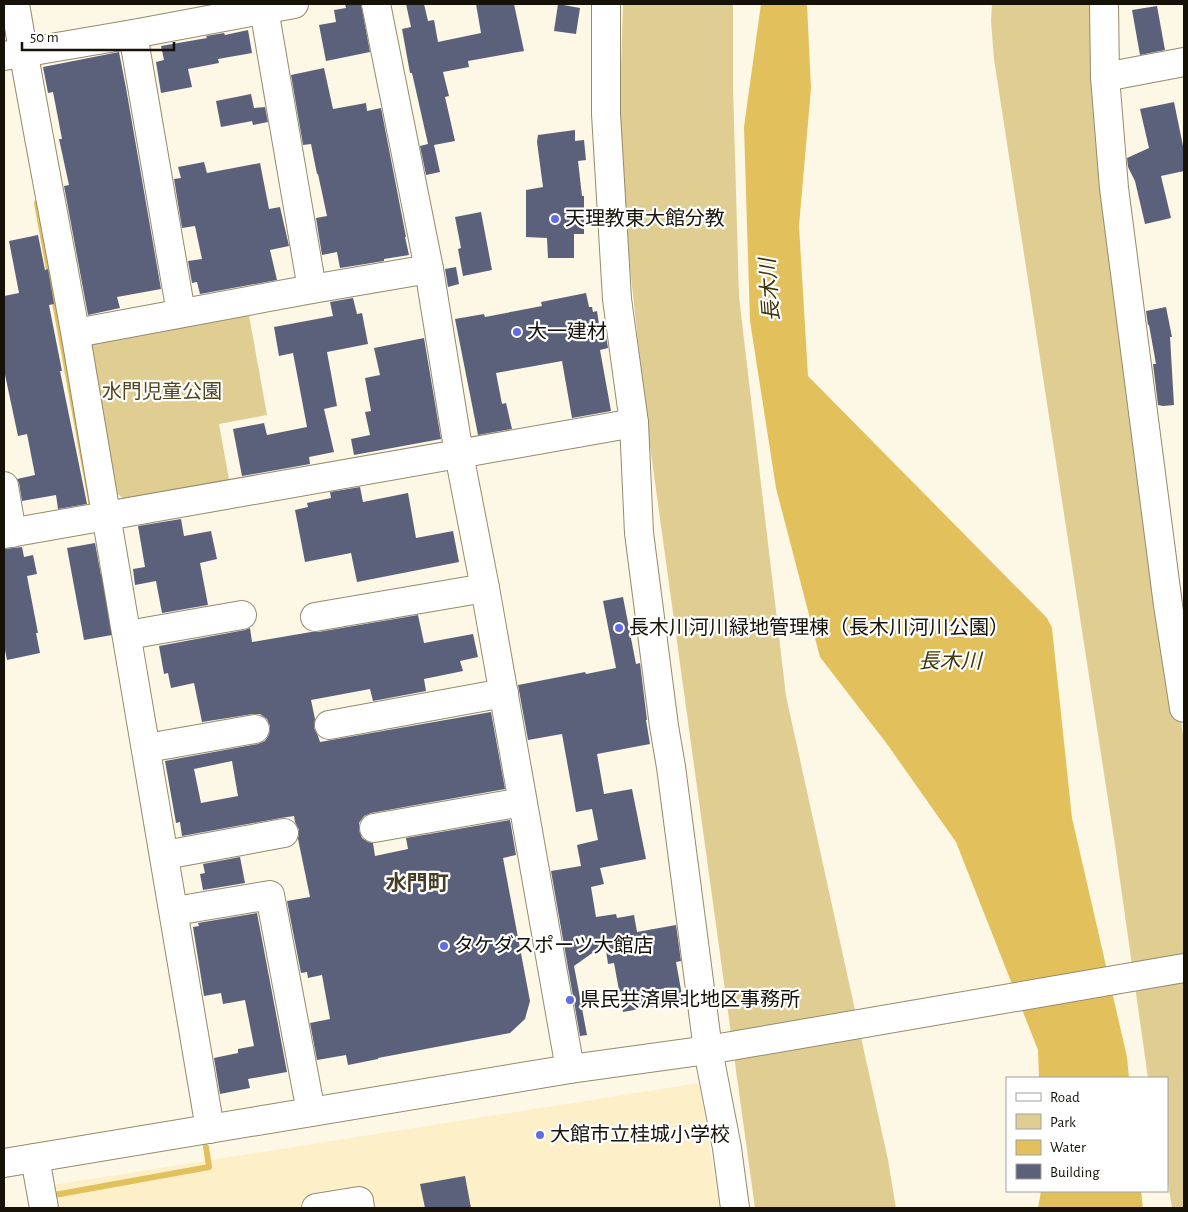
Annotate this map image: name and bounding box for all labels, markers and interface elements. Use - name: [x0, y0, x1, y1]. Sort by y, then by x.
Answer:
- scale bar: [22, 20, 175, 52]
- text: 50 m: [30, 30, 59, 45]
- place label: 天理教東大館分教: [565, 207, 725, 229]
- marker: 天理教東大館分教: [549, 213, 561, 225]
- water label: 長木川: [756, 256, 783, 322]
- place label: 大一建材: [527, 321, 607, 342]
- marker: 大一建材: [511, 326, 523, 338]
- park label: 水門児童公園: [102, 381, 222, 402]
- place label: 長木川河川緑地管理棟（長木川河川公園）: [629, 616, 1009, 638]
- marker: 長木川河川緑地管理棟（長木川河川公園）: [613, 622, 625, 634]
- water label: 長木川: [919, 650, 983, 672]
- district label: 水門町: [386, 872, 449, 894]
- place label: タケダスポーツ大館店: [454, 935, 654, 956]
- marker: タケダスポーツ大館店: [438, 940, 450, 952]
- place label: 県民共済県北地区事務所: [580, 988, 800, 1010]
- marker: 県民共済県北地区事務所: [564, 994, 576, 1006]
- legend: [1006, 1077, 1168, 1192]
- text: Road: [1050, 1090, 1080, 1105]
- text: Park: [1050, 1115, 1076, 1130]
- place label: 大館市立桂城小学校: [550, 1123, 730, 1145]
- marker: 大館市立桂城小学校: [534, 1129, 546, 1141]
- text: Water: [1050, 1140, 1086, 1155]
- text: Building: [1050, 1165, 1100, 1180]

